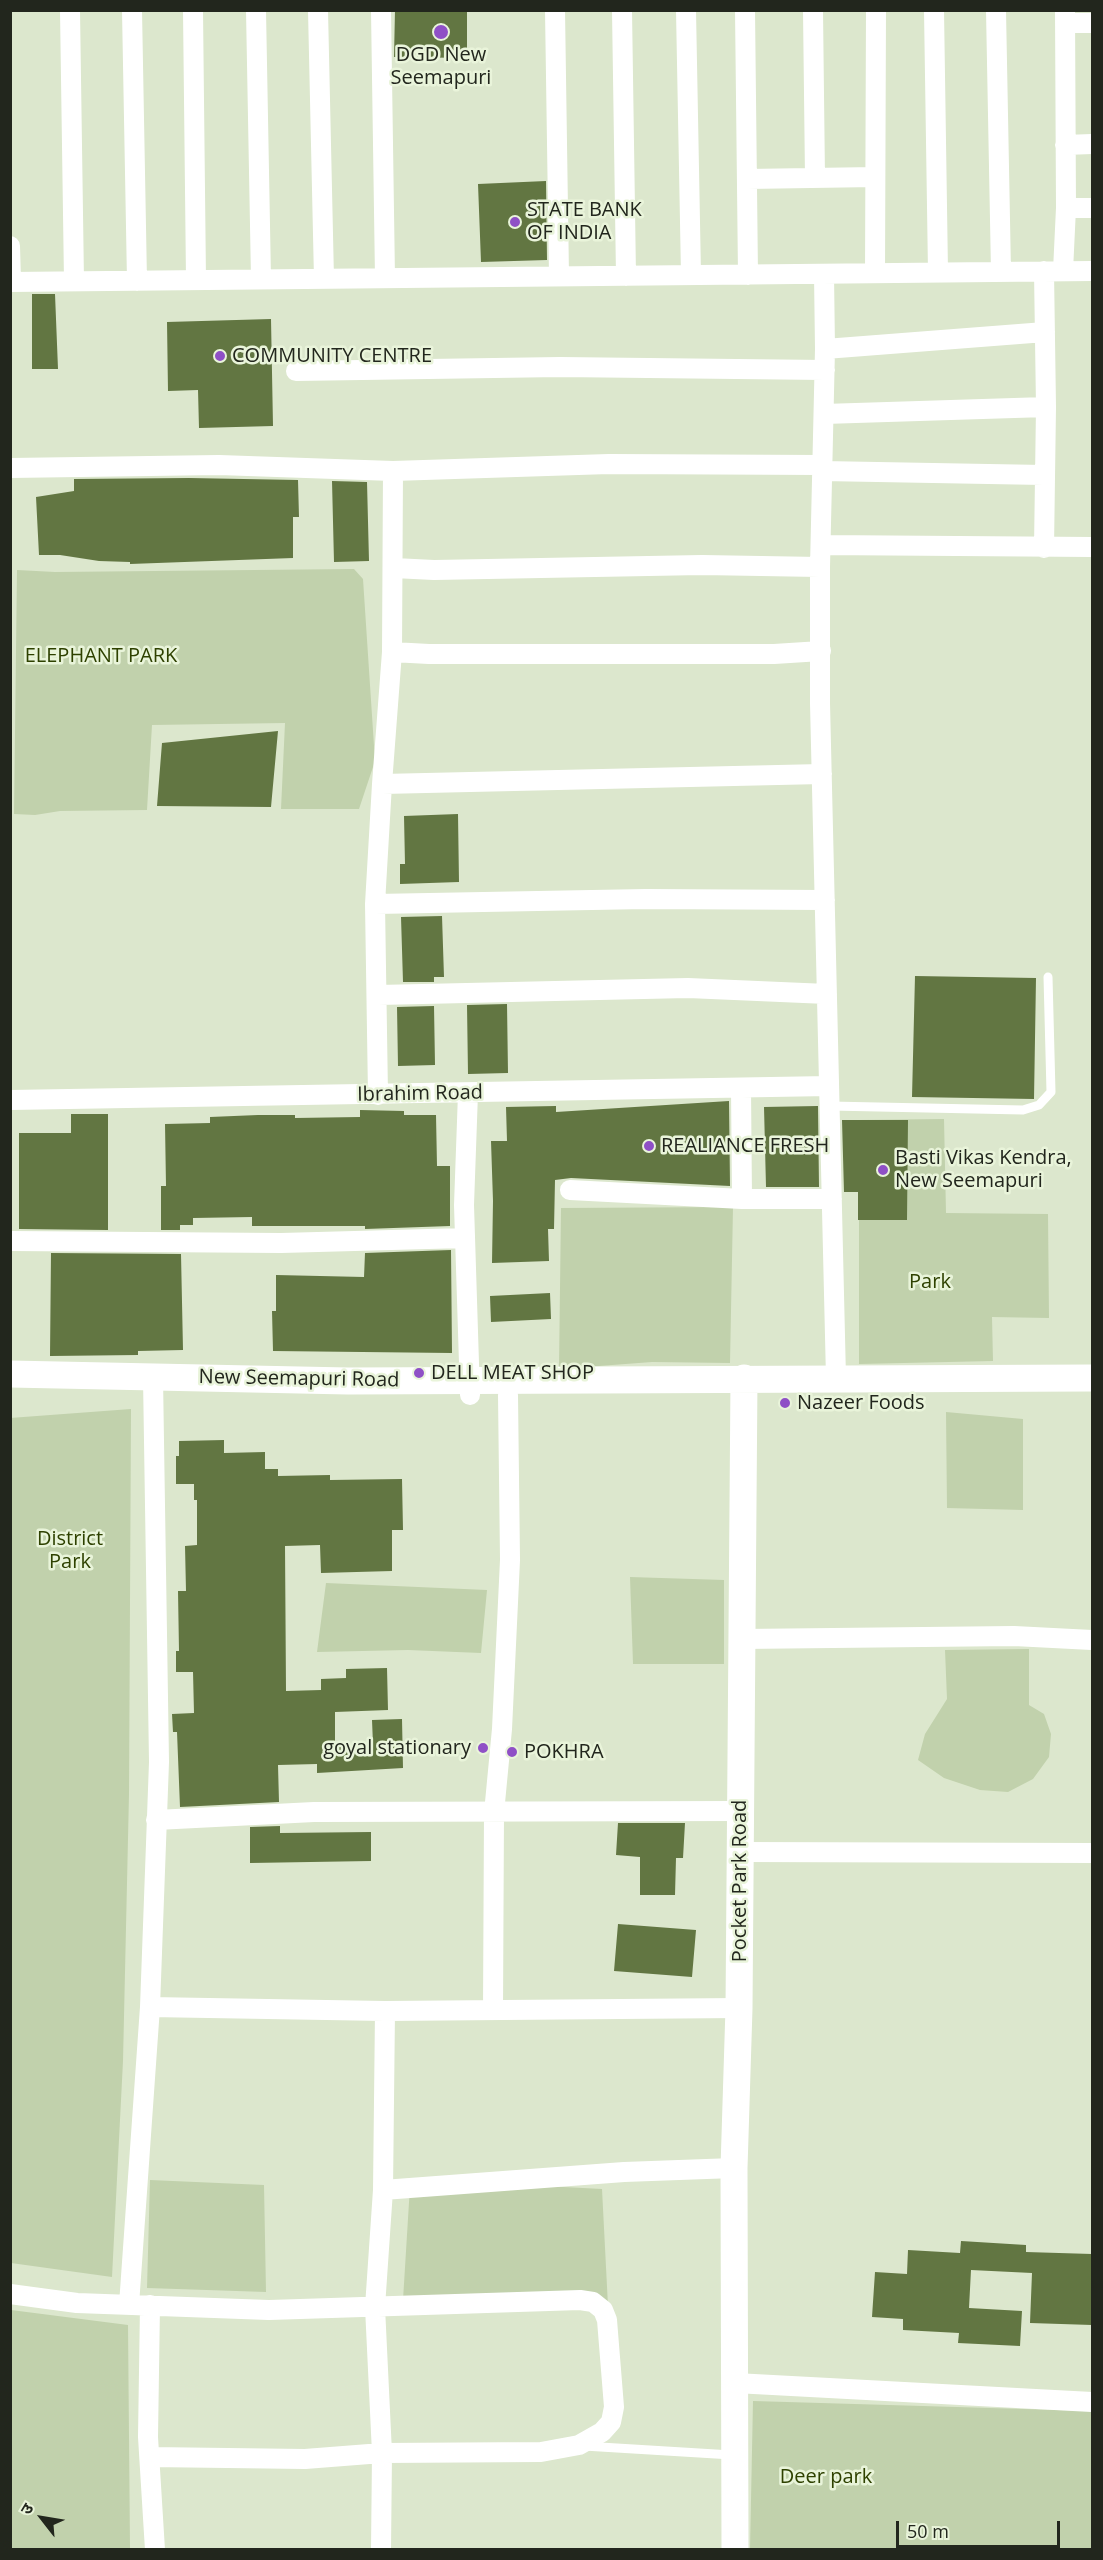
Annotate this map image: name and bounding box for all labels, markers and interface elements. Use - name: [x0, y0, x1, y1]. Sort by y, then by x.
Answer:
- marker: DGD New Seemapuri: [432, 23, 450, 41]
- place label: DGD New Seemapuri: [391, 43, 491, 90]
- place label: STATE BANK OF INDIA: [527, 198, 642, 245]
- marker: STATE BANK OF INDIA: [508, 215, 522, 229]
- place label: COMMUNITY CENTRE: [232, 344, 432, 368]
- marker: COMMUNITY CENTRE: [213, 349, 227, 363]
- park label: ELEPHANT PARK: [25, 644, 177, 668]
- street label: Ibrahim Road: [357, 1081, 483, 1107]
- place label: REALIANCE FRESH: [661, 1134, 829, 1158]
- marker: REALIANCE FRESH: [642, 1139, 656, 1153]
- place label: Basti Vikas Kendra, New Seemapuri: [895, 1146, 1072, 1193]
- marker: Basti Vikas Kendra, New Seemapuri: [876, 1163, 890, 1177]
- park label: Park: [909, 1270, 951, 1294]
- place label: DELL MEAT SHOP: [431, 1361, 594, 1385]
- street label: New Seemapuri Road: [198, 1365, 400, 1393]
- marker: DELL MEAT SHOP: [412, 1366, 426, 1380]
- place label: Nazeer Foods: [797, 1391, 925, 1415]
- marker: Nazeer Foods: [778, 1396, 792, 1410]
- park label: District Park: [37, 1527, 103, 1574]
- place label: goyal stationary: [323, 1736, 471, 1760]
- place label: POKHRA: [524, 1740, 604, 1764]
- marker: goyal stationary: [476, 1741, 490, 1755]
- marker: POKHRA: [505, 1745, 519, 1759]
- street label: Pocket Park Road: [728, 1800, 752, 1962]
- park label: Deer park: [780, 2465, 872, 2489]
- north arrow: [12, 2488, 72, 2548]
- text: उ: [15, 2499, 38, 2518]
- scale bar: [899, 2509, 1062, 2547]
- text: 50 m: [907, 2519, 949, 2543]

